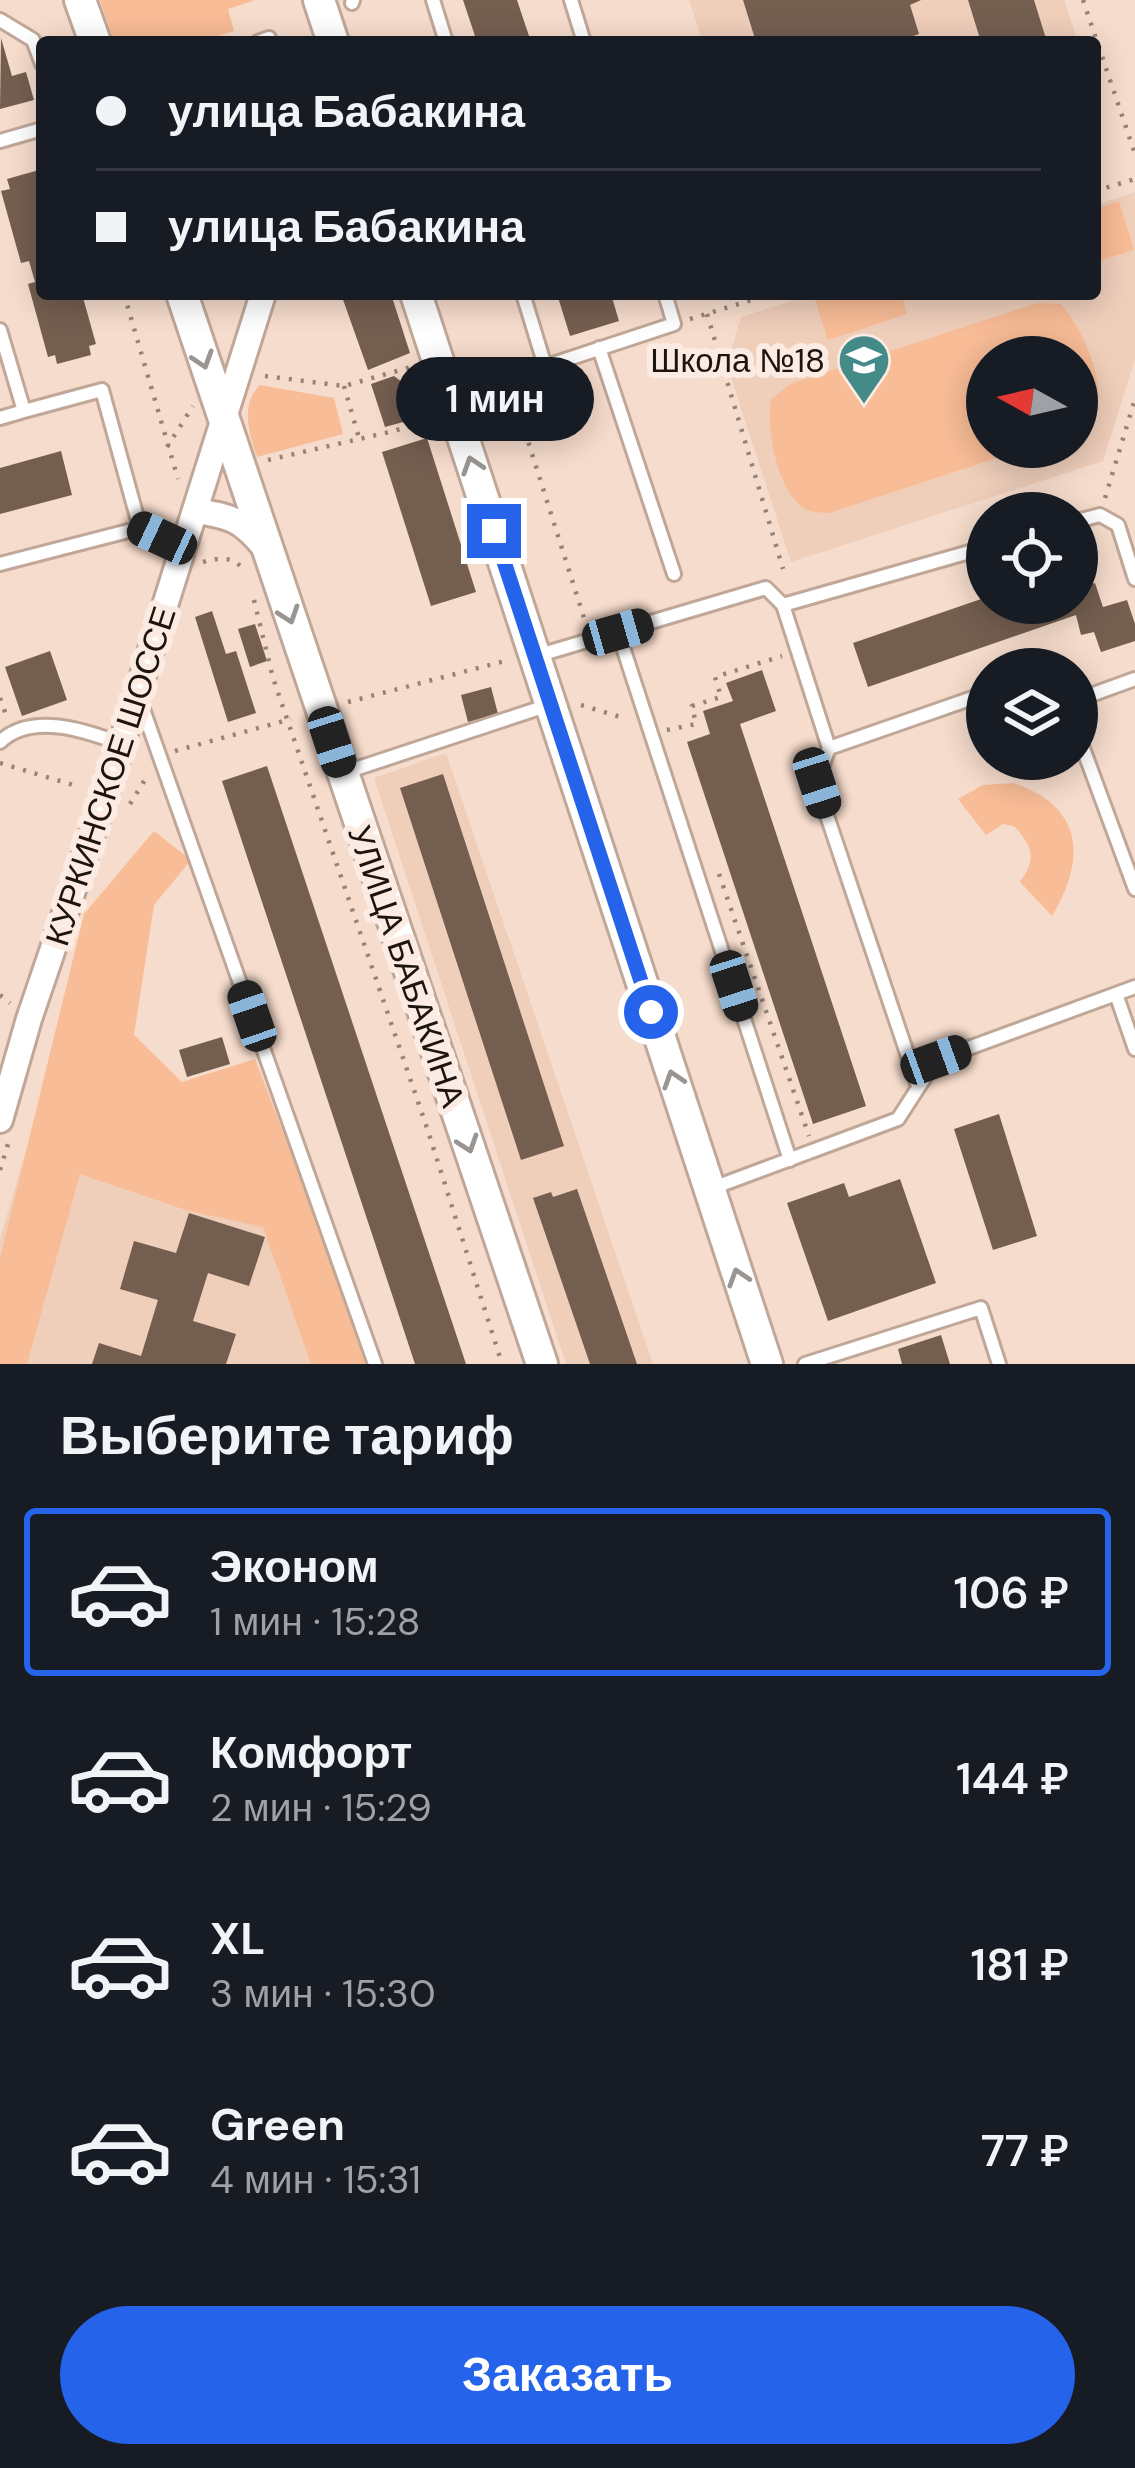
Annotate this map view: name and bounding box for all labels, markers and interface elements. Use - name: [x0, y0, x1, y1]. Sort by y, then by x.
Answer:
- text: улица Бабакина: [168, 82, 525, 141]
- text: улица Бабакина: [168, 197, 525, 256]
- school or university icon: Школа №18: [836, 332, 892, 406]
- north arrow: [966, 336, 1098, 468]
- map controls: [966, 336, 1098, 780]
- place label: Школа №18: [650, 339, 825, 382]
- one-way arrow: [188, 349, 213, 370]
- callout: 1 мин: [395, 357, 593, 441]
- text: 1 мин: [445, 373, 545, 424]
- one-way arrow: [461, 455, 486, 476]
- button: locate: [966, 492, 1098, 624]
- route end: [467, 504, 521, 558]
- car: [122, 506, 202, 570]
- street label: КУРКИНСКОЕ ШОССЕ: [35, 601, 186, 951]
- one-way arrow: [275, 604, 299, 625]
- car: [578, 605, 658, 659]
- button: layers: [966, 648, 1098, 780]
- car: [304, 702, 360, 782]
- car: [789, 743, 845, 823]
- street label: УЛИЦА БАБАКИНА: [338, 820, 475, 1113]
- car: [706, 946, 762, 1026]
- car: [223, 976, 281, 1056]
- route start: [624, 985, 678, 1039]
- car: [896, 1031, 976, 1089]
- one-way arrow: [662, 1069, 687, 1090]
- one-way arrow: [453, 1133, 478, 1154]
- one-way arrow: [728, 1267, 753, 1288]
- text: Выберите тариф: [60, 1400, 514, 1471]
- text: Эконом: [210, 1537, 379, 1596]
- icon: car: [66, 1538, 174, 1646]
- text: 106 ₽: [953, 1563, 1069, 1622]
- text: 1 мин · 15:28: [210, 1596, 421, 1647]
- text: Комфорт: [210, 1723, 412, 1782]
- icon: car: [66, 1724, 174, 1832]
- text: 144 ₽: [956, 1749, 1069, 1808]
- text: 2 мин · 15:29: [210, 1782, 432, 1833]
- text: XL: [210, 1909, 265, 1968]
- icon: car: [66, 1910, 174, 2018]
- text: 181 ₽: [970, 1935, 1069, 1994]
- text: 3 мин · 15:30: [210, 1968, 436, 2019]
- text: Green: [210, 2095, 345, 2154]
- icon: car: [66, 2096, 174, 2204]
- text: 77 ₽: [981, 2121, 1069, 2180]
- text: 4 мин · 15:31: [210, 2154, 421, 2205]
- button: Заказать: [60, 2306, 1075, 2444]

